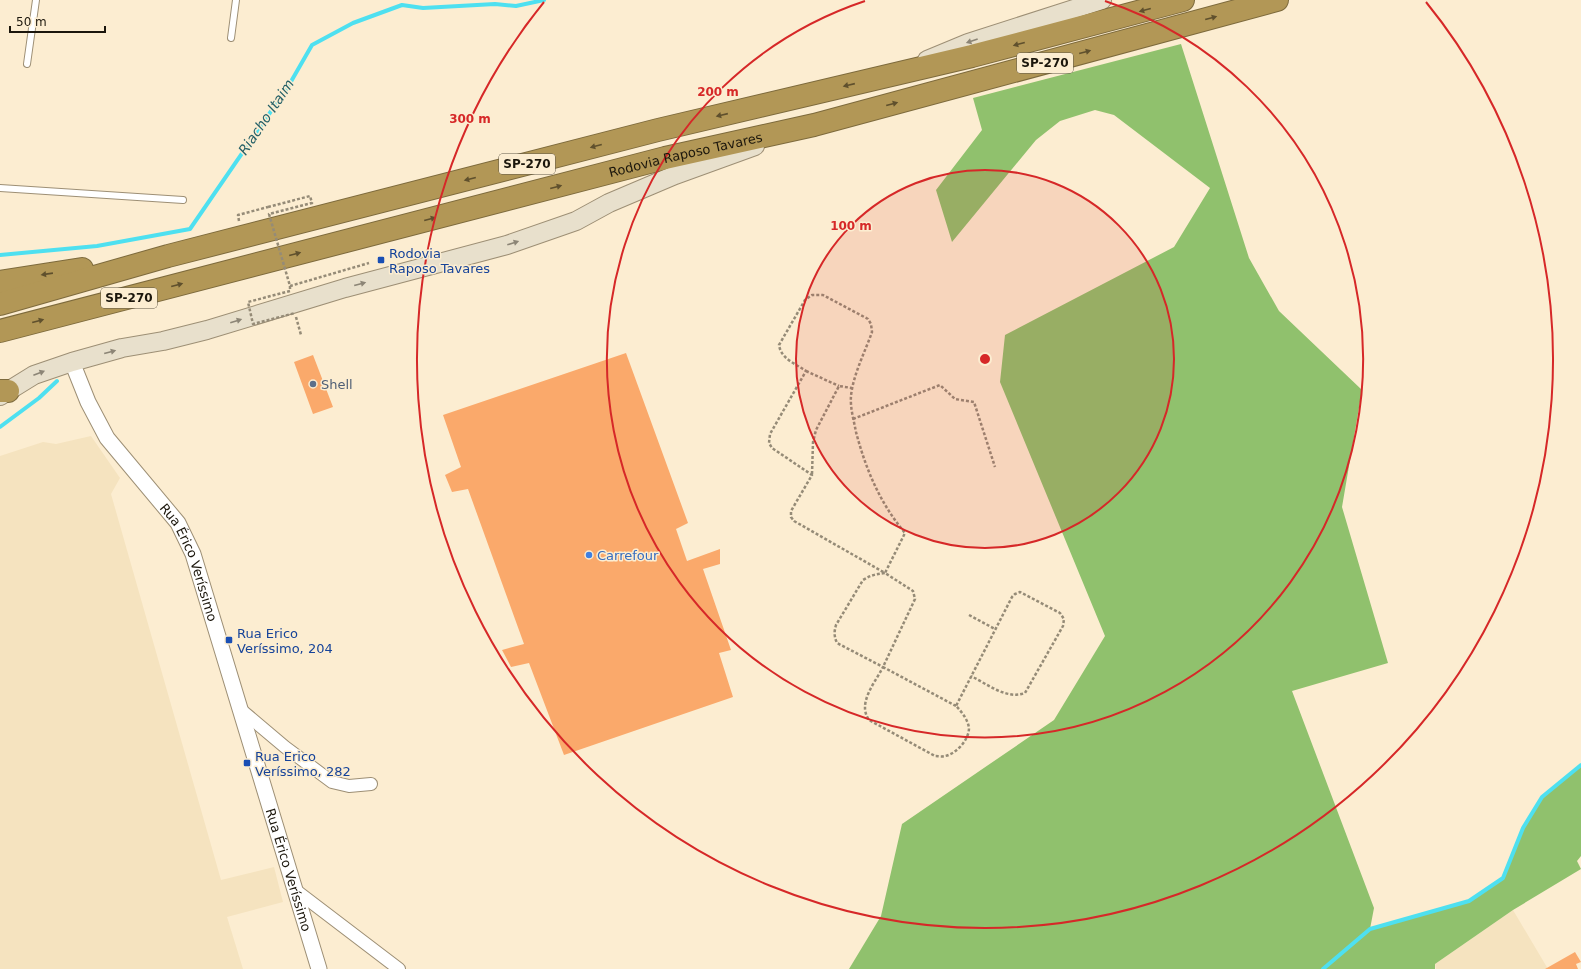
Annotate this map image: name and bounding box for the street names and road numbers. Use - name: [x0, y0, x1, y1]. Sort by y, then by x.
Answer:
- road number: SP-270: [1017, 53, 1073, 73]
- street label: Rodovia Raposo Tavares: [607, 129, 764, 180]
- road number: SP-270: [499, 154, 555, 174]
- road number: SP-270: [101, 288, 157, 308]
- street label: Rua Érico Veríssimo: [157, 500, 221, 623]
- street label: Rua Érico Veríssimo: [263, 806, 315, 933]

